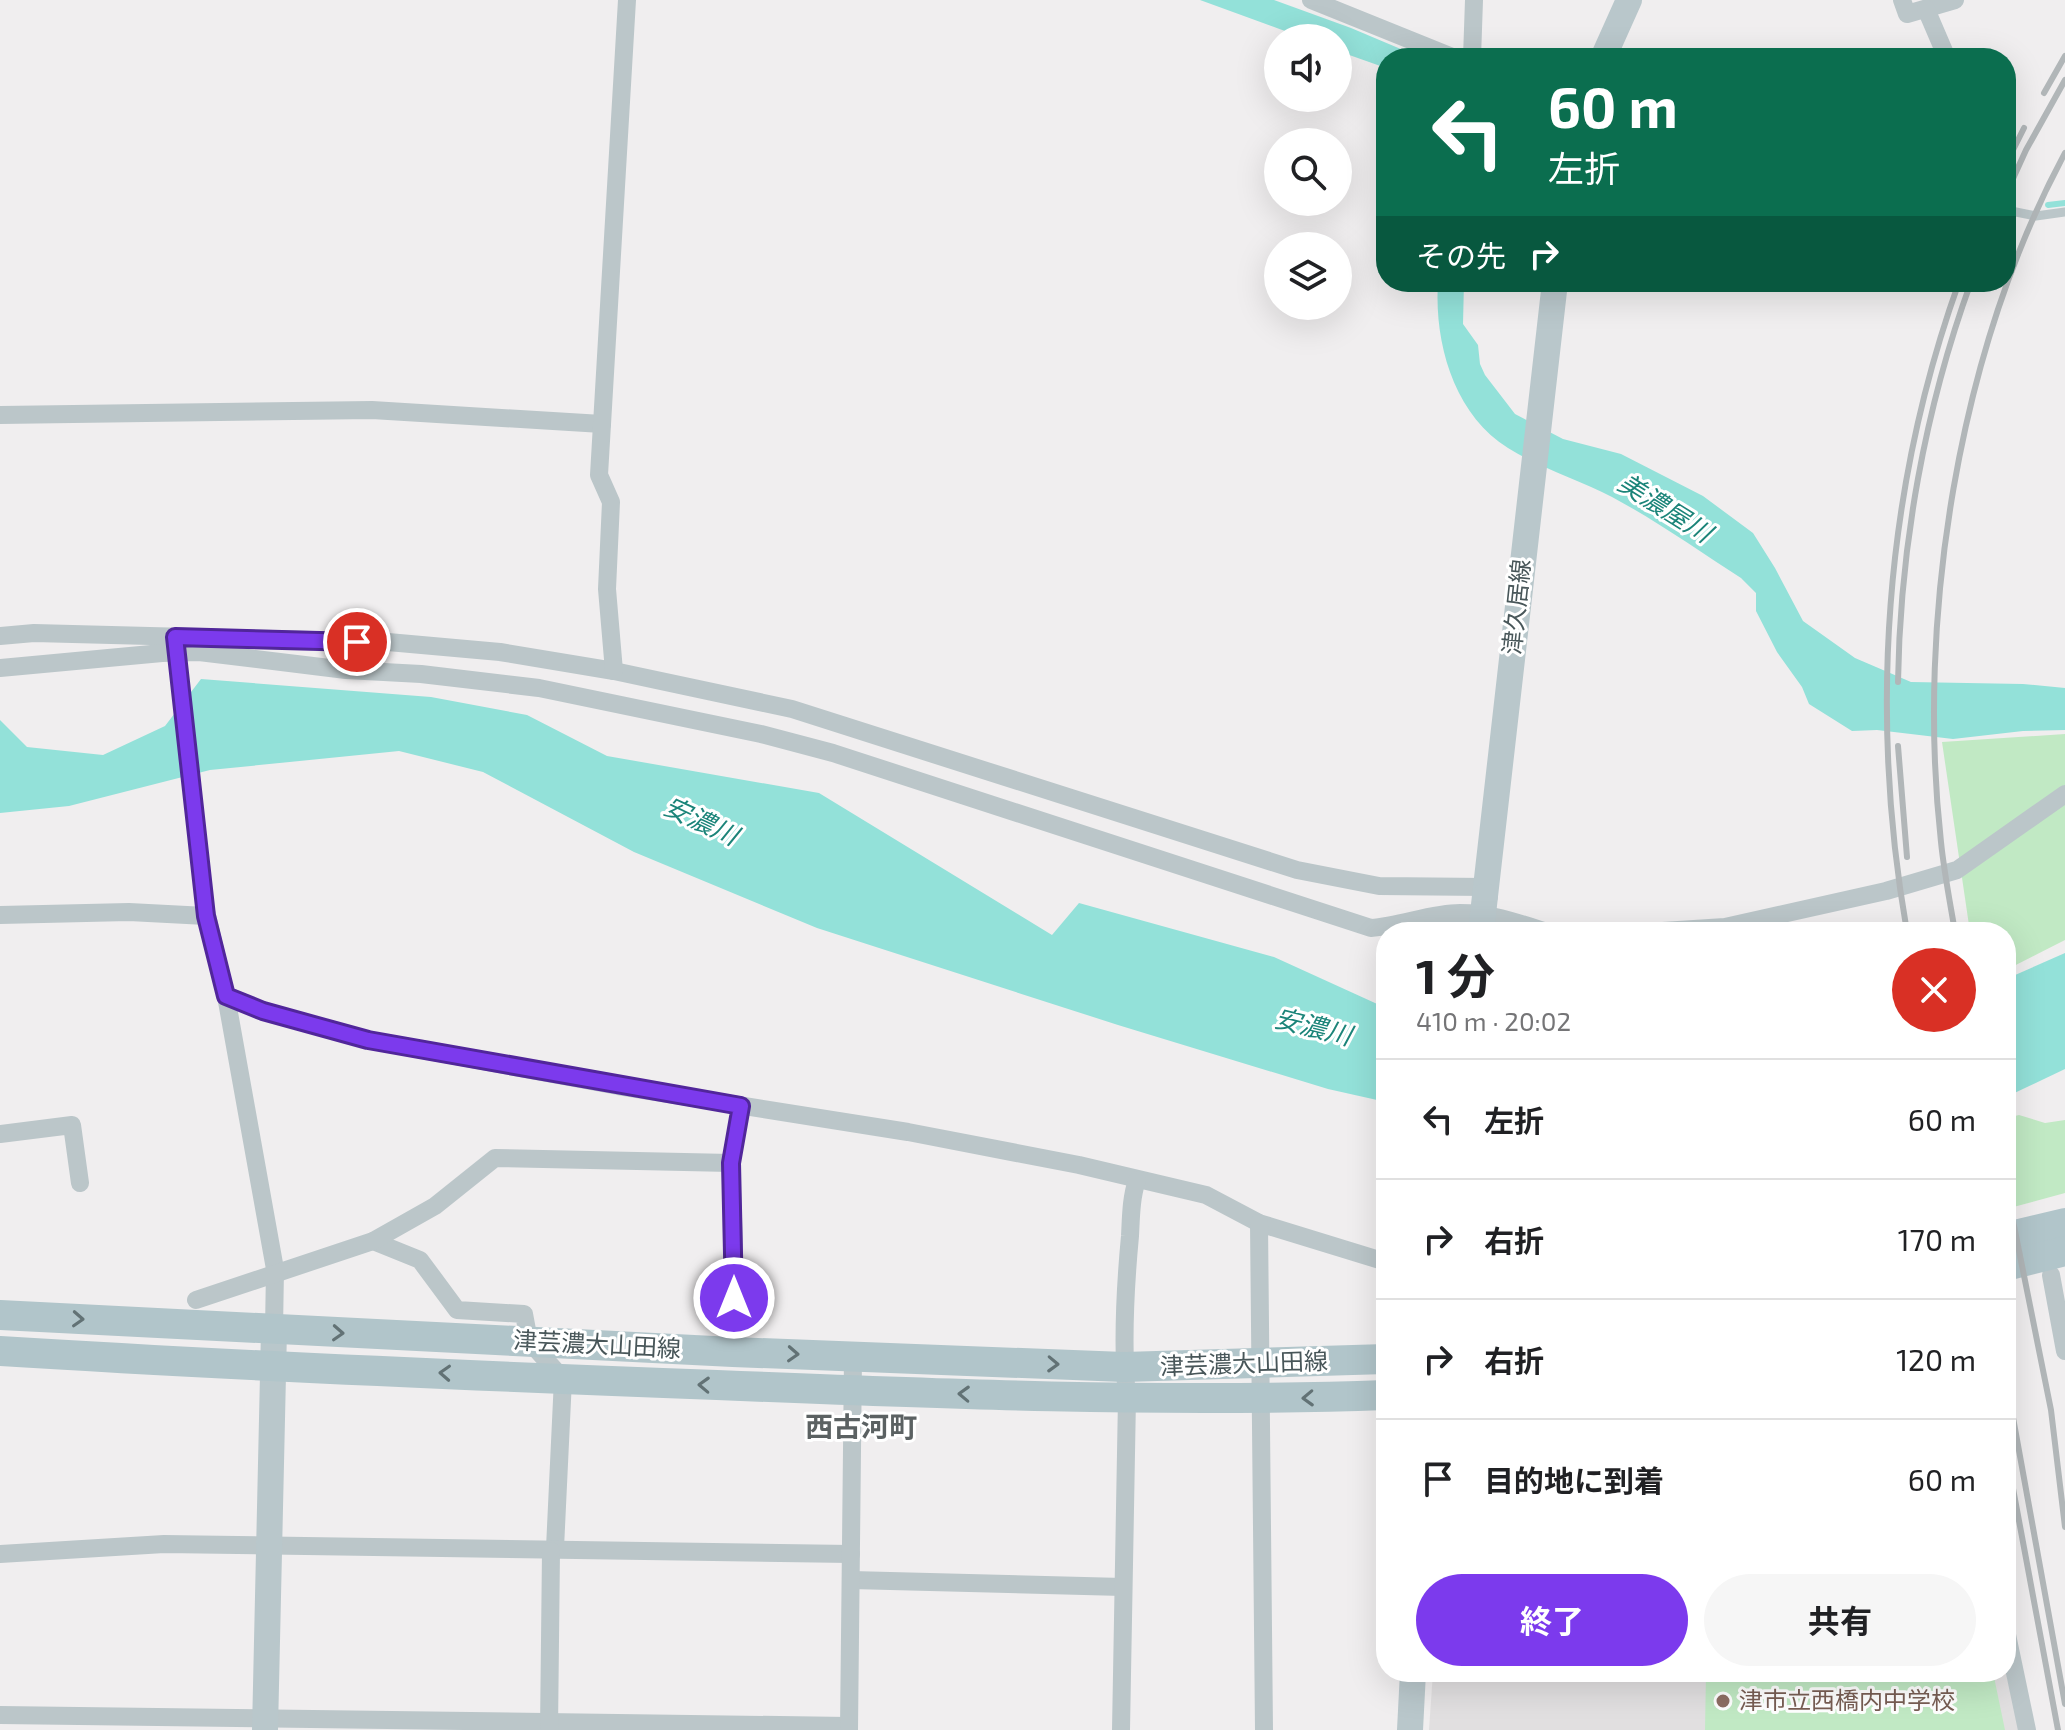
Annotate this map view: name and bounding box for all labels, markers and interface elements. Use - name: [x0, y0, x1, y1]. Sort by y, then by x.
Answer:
- map controls: [1264, 24, 1352, 320]
- button: sound: [1264, 24, 1352, 112]
- text: 60 m: [1548, 72, 1678, 139]
- icon: left: [1416, 80, 1520, 184]
- button: search: [1264, 128, 1352, 216]
- text: 左折: [1548, 146, 1620, 189]
- button: layers: [1264, 232, 1352, 320]
- icon: right: [1522, 232, 1566, 276]
- text: その先: [1416, 237, 1506, 273]
- water label: 美濃屋川: [1613, 466, 1721, 549]
- street label: 津久居線: [1496, 558, 1535, 656]
- pin: [323, 608, 391, 676]
- icon: arrive: [335, 620, 379, 664]
- water label: 安濃川: [660, 789, 746, 851]
- text: 1 分: [1416, 946, 1495, 1004]
- button: close: [1892, 948, 1976, 1032]
- water label: 安濃川: [1272, 1001, 1358, 1051]
- text: 410 m · 20:02: [1416, 1005, 1571, 1036]
- icon: left: [1416, 1097, 1460, 1141]
- text: 60 m: [1908, 1101, 1976, 1137]
- text: 左折: [1484, 1102, 1544, 1138]
- icon: right: [1416, 1217, 1460, 1261]
- text: 170 m: [1898, 1221, 1976, 1257]
- text: 右折: [1484, 1222, 1544, 1258]
- position arrow: [692, 1256, 776, 1340]
- one-way arrow: [72, 1310, 85, 1327]
- one-way arrow: [331, 1324, 344, 1341]
- street label: 津芸濃大山田線: [512, 1325, 682, 1362]
- icon: right: [1416, 1337, 1460, 1381]
- text: 120 m: [1896, 1341, 1976, 1377]
- text: 右折: [1484, 1342, 1544, 1378]
- street label: 津芸濃大山田線: [1159, 1345, 1328, 1380]
- one-way arrow: [787, 1346, 800, 1363]
- one-way arrow: [1047, 1356, 1060, 1373]
- one-way arrow: [438, 1365, 451, 1382]
- one-way arrow: [697, 1376, 710, 1393]
- one-way arrow: [957, 1385, 970, 1402]
- one-way arrow: [1301, 1389, 1314, 1407]
- district label: 西古河町: [805, 1409, 917, 1443]
- icon: arrive: [1416, 1457, 1460, 1501]
- text: 60 m: [1908, 1461, 1976, 1497]
- text: 目的地に到着: [1484, 1462, 1664, 1498]
- button: 終了: [1416, 1574, 1688, 1666]
- button: 共有: [1704, 1574, 1976, 1666]
- place label: 津市立西橋内中学校: [1739, 1685, 1955, 1714]
- marker: 津市立西橋内中学校: [1714, 1692, 1732, 1710]

